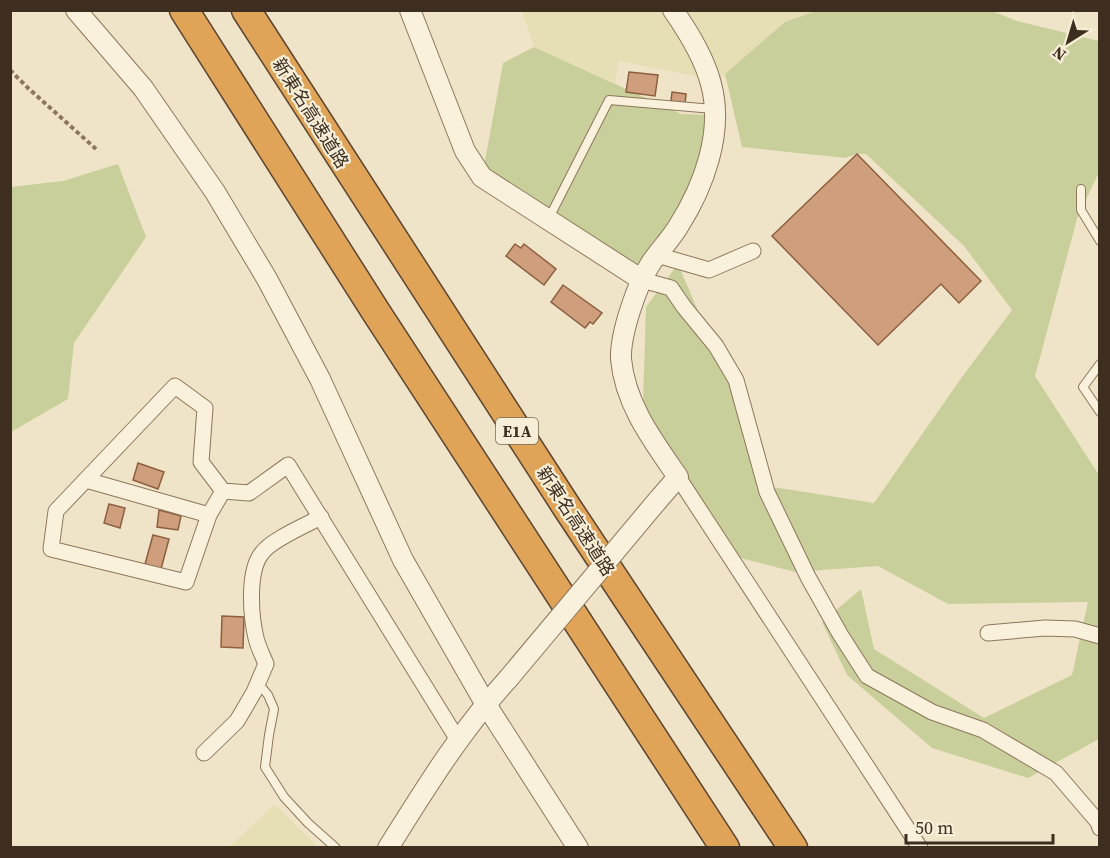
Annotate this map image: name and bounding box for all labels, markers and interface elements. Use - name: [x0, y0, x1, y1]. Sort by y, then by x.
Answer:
- north arrow: [1038, 12, 1098, 72]
- text: N: [1047, 41, 1070, 66]
- street label: 新東名高速道路: [267, 53, 355, 173]
- road number: E1A: [496, 418, 538, 444]
- street label: 新東名高速道路: [531, 461, 621, 581]
- scale bar: [906, 807, 1053, 845]
- text: 50 m: [915, 815, 953, 840]

